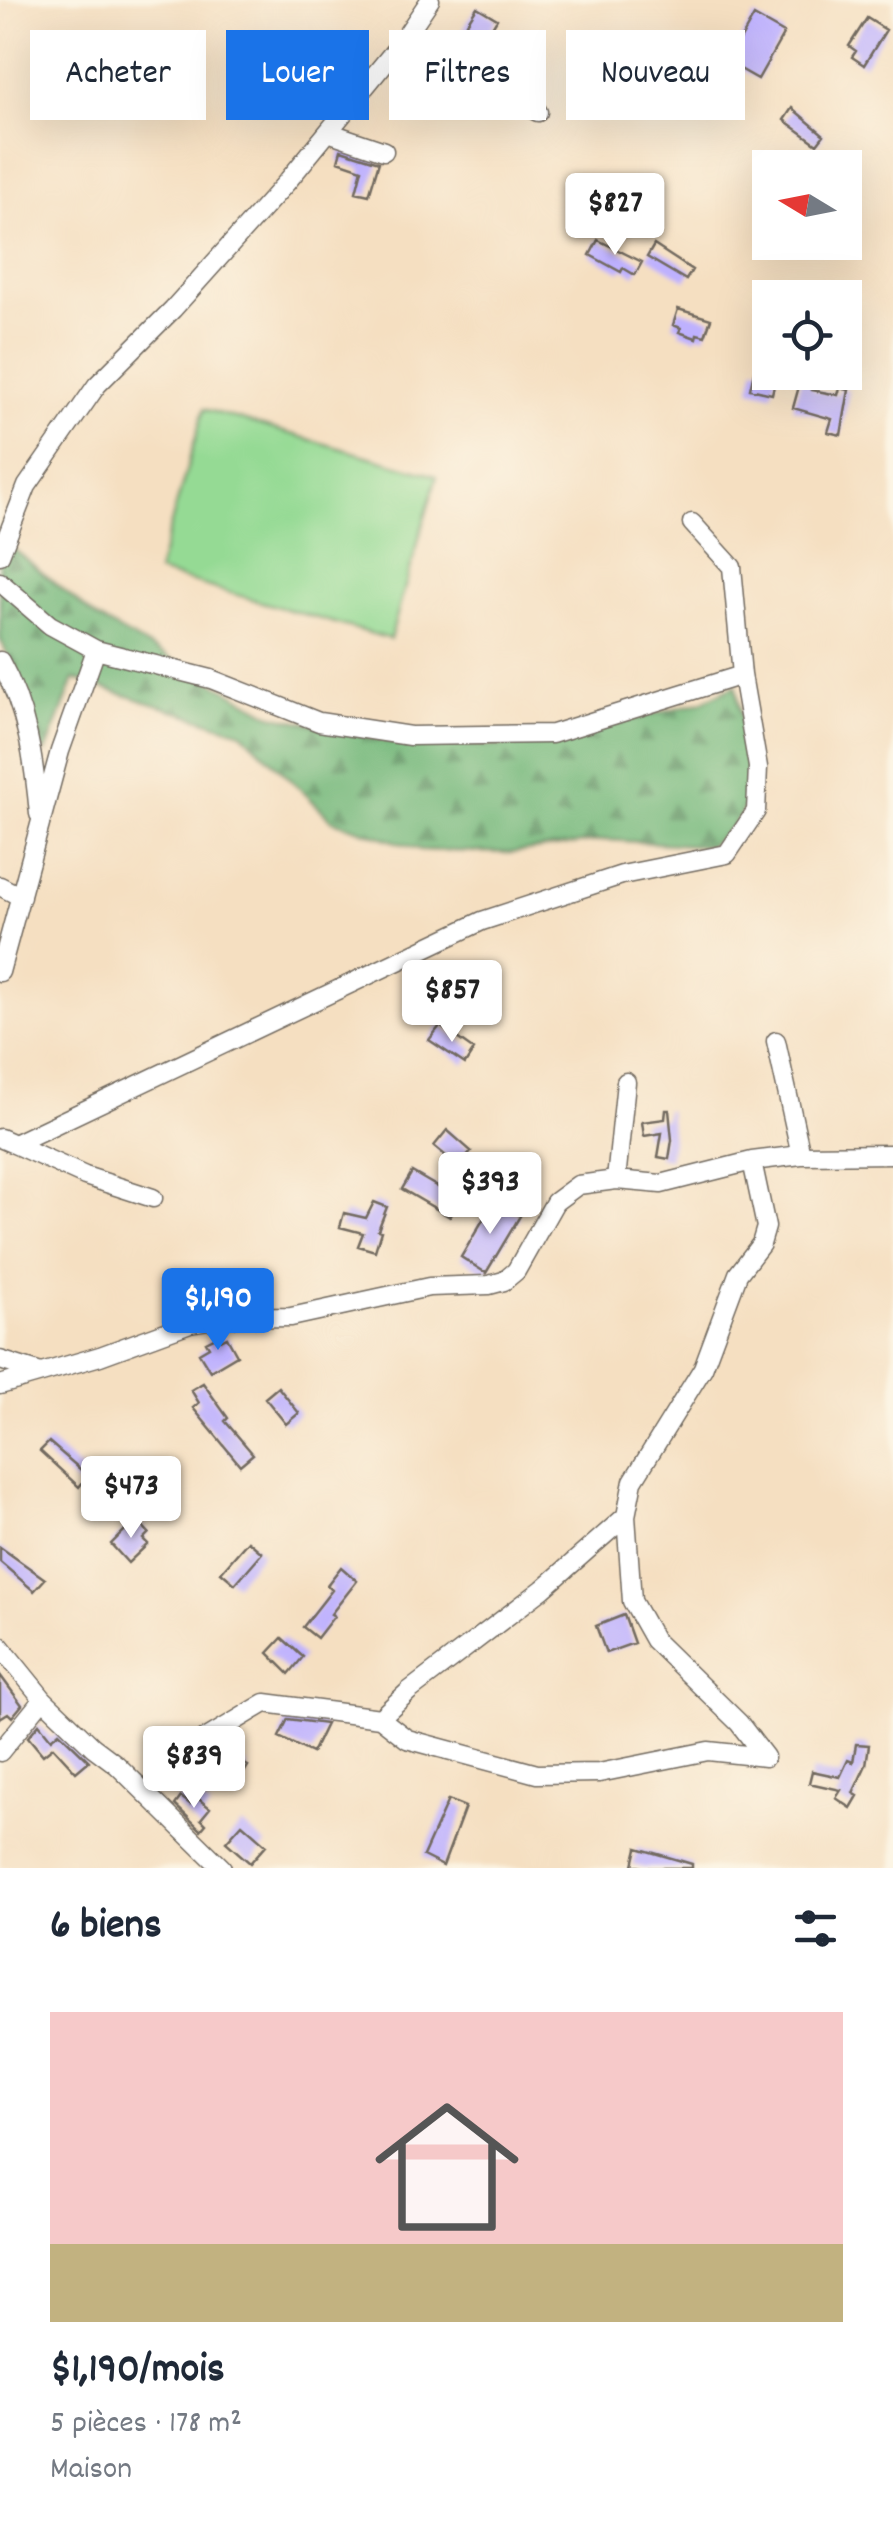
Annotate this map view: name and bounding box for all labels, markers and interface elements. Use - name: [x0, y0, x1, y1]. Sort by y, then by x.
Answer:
- chip: Acheter: [30, 30, 206, 120]
- chip: Louer: [226, 30, 369, 120]
- chip: Filtres: [389, 30, 546, 120]
- chip: Nouveau: [566, 30, 745, 120]
- north arrow: [752, 150, 862, 260]
- map controls: [752, 150, 862, 390]
- pin: $827: [556, 173, 674, 258]
- text: $827: [587, 182, 643, 228]
- button: locate: [752, 280, 862, 390]
- pin: $857: [393, 960, 511, 1045]
- text: $857: [424, 969, 480, 1015]
- pin: $393: [431, 1152, 549, 1237]
- text: $393: [460, 1161, 520, 1207]
- pin: $1,190: [137, 1268, 299, 1353]
- text: $1,190: [184, 1277, 252, 1323]
- pin: $473: [72, 1456, 190, 1541]
- text: $473: [103, 1465, 159, 1511]
- pin: $839: [135, 1726, 253, 1811]
- text: $839: [165, 1735, 223, 1781]
- text: 6 biens: [50, 1898, 162, 1958]
- icon: filters: [788, 1901, 843, 1956]
- icon: home: [357, 2077, 537, 2257]
- text: $1,190/mois: [50, 2342, 225, 2402]
- text: 5 pièces · 178 m²: [50, 2402, 242, 2448]
- text: Maison: [50, 2448, 132, 2494]

